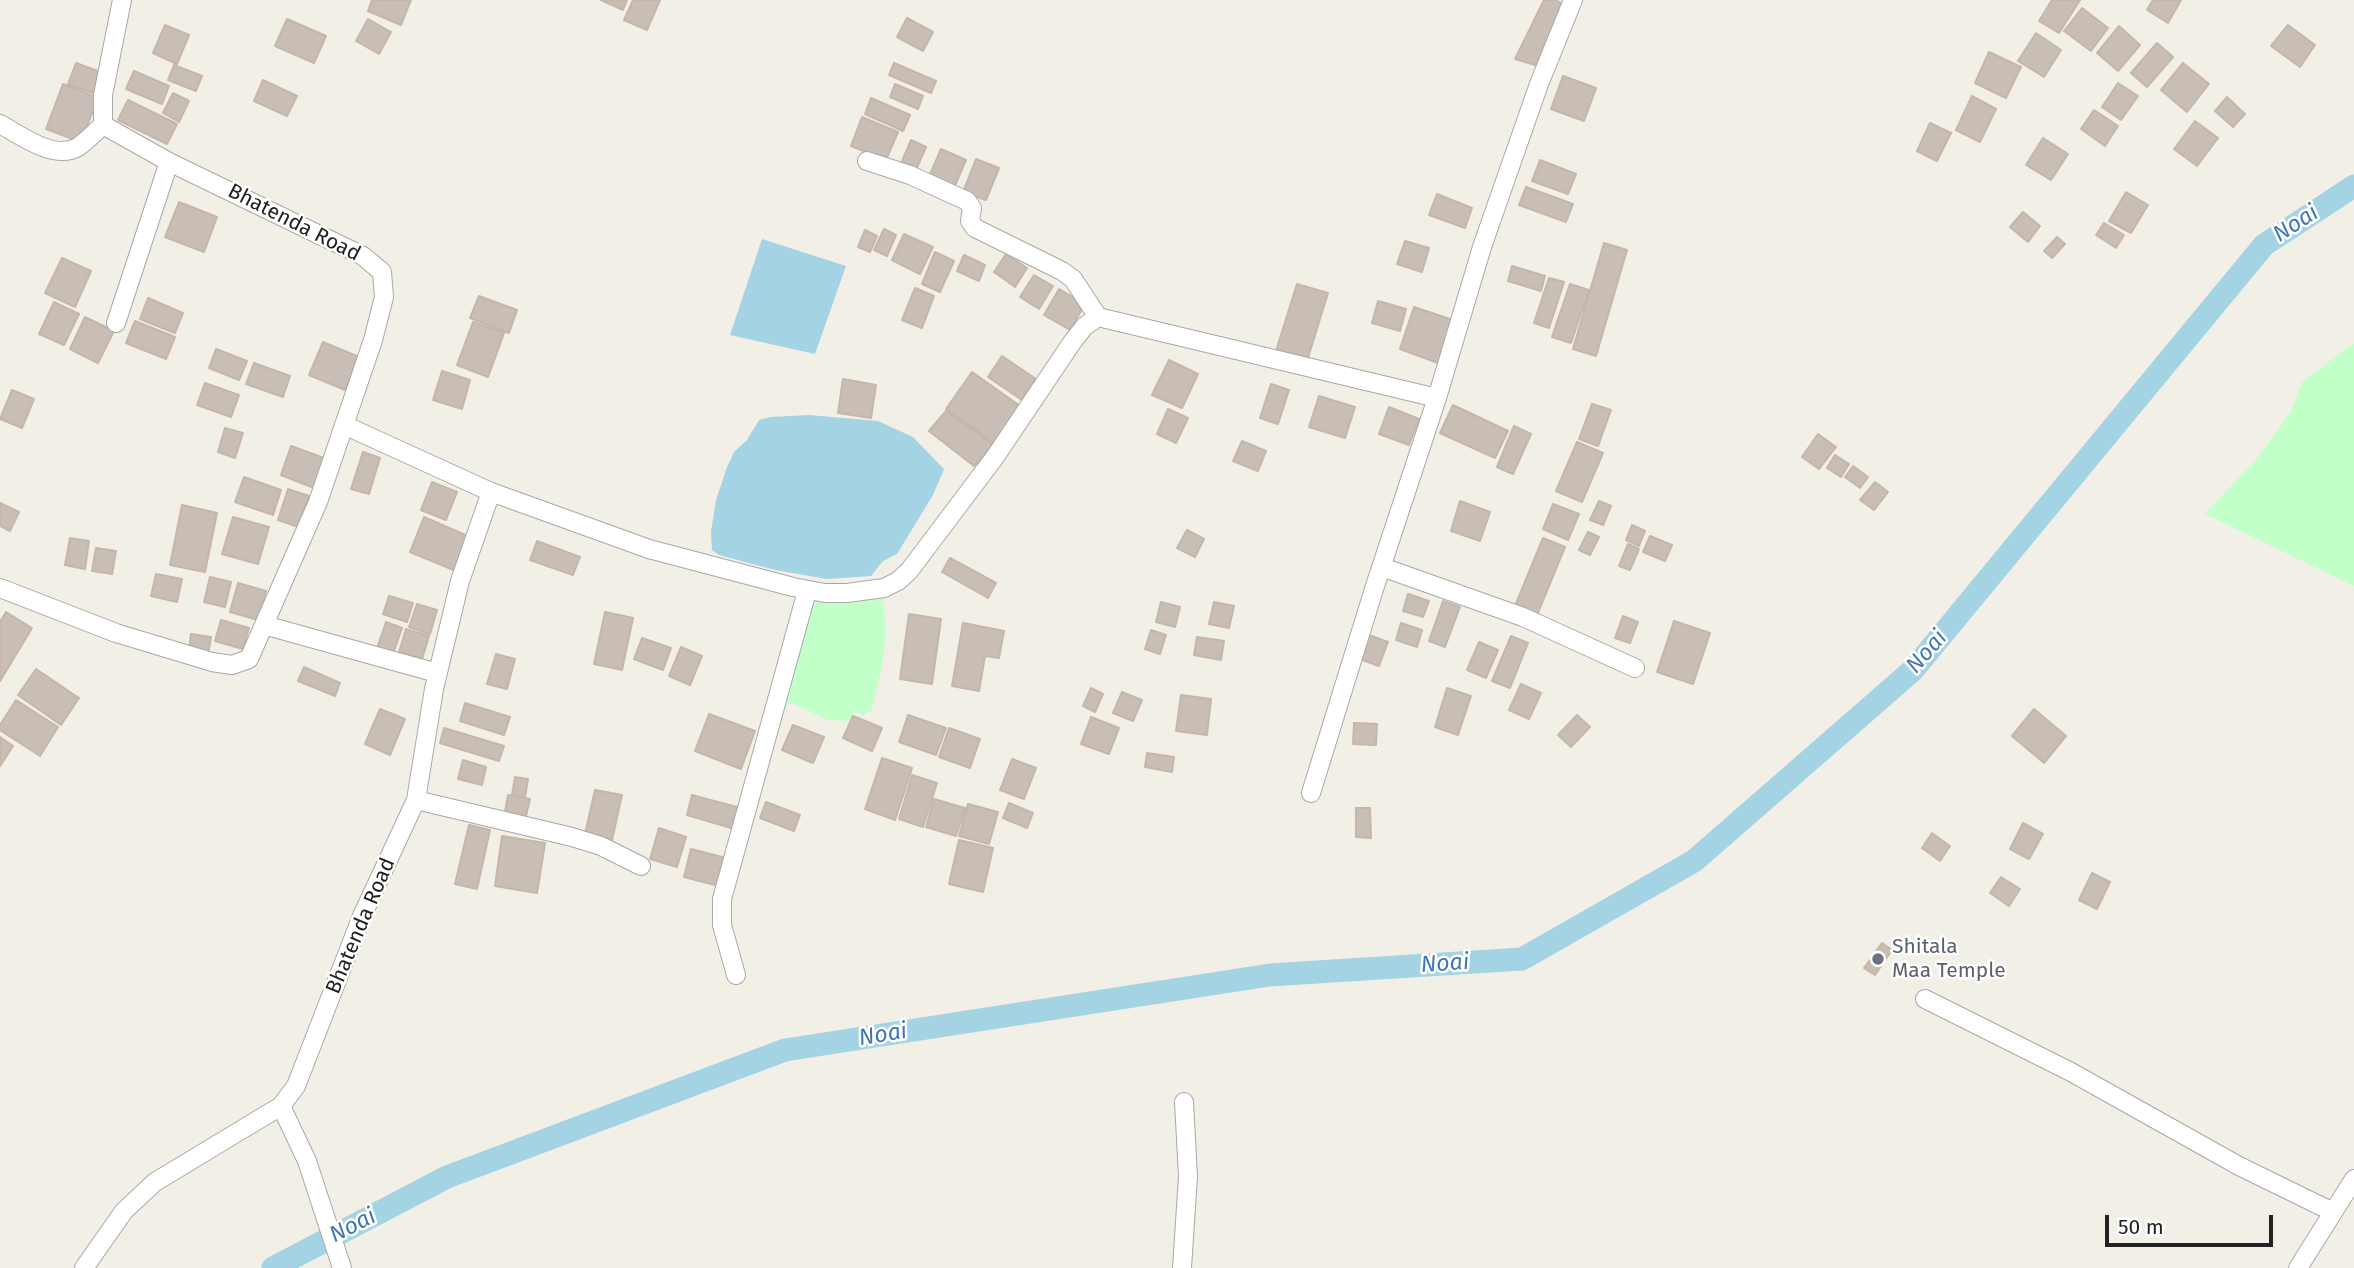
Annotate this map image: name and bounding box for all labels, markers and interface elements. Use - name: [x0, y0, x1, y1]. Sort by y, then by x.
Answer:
- street label: Bhatenda Road: [223, 179, 365, 267]
- water label: Noai: [2268, 199, 2324, 249]
- water label: Noai: [1901, 625, 1953, 679]
- street label: Bhatenda Road: [321, 854, 401, 998]
- place label: Shitala Maa Temple: [1892, 934, 2006, 984]
- water label: Noai: [1420, 949, 1470, 979]
- marker: Shitala Maa Temple: [1870, 951, 1886, 967]
- water label: Noai: [857, 1018, 909, 1052]
- scale bar: [2109, 1202, 2277, 1246]
- water label: Noai: [325, 1203, 381, 1249]
- text: 50 m: [2118, 1214, 2164, 1240]

